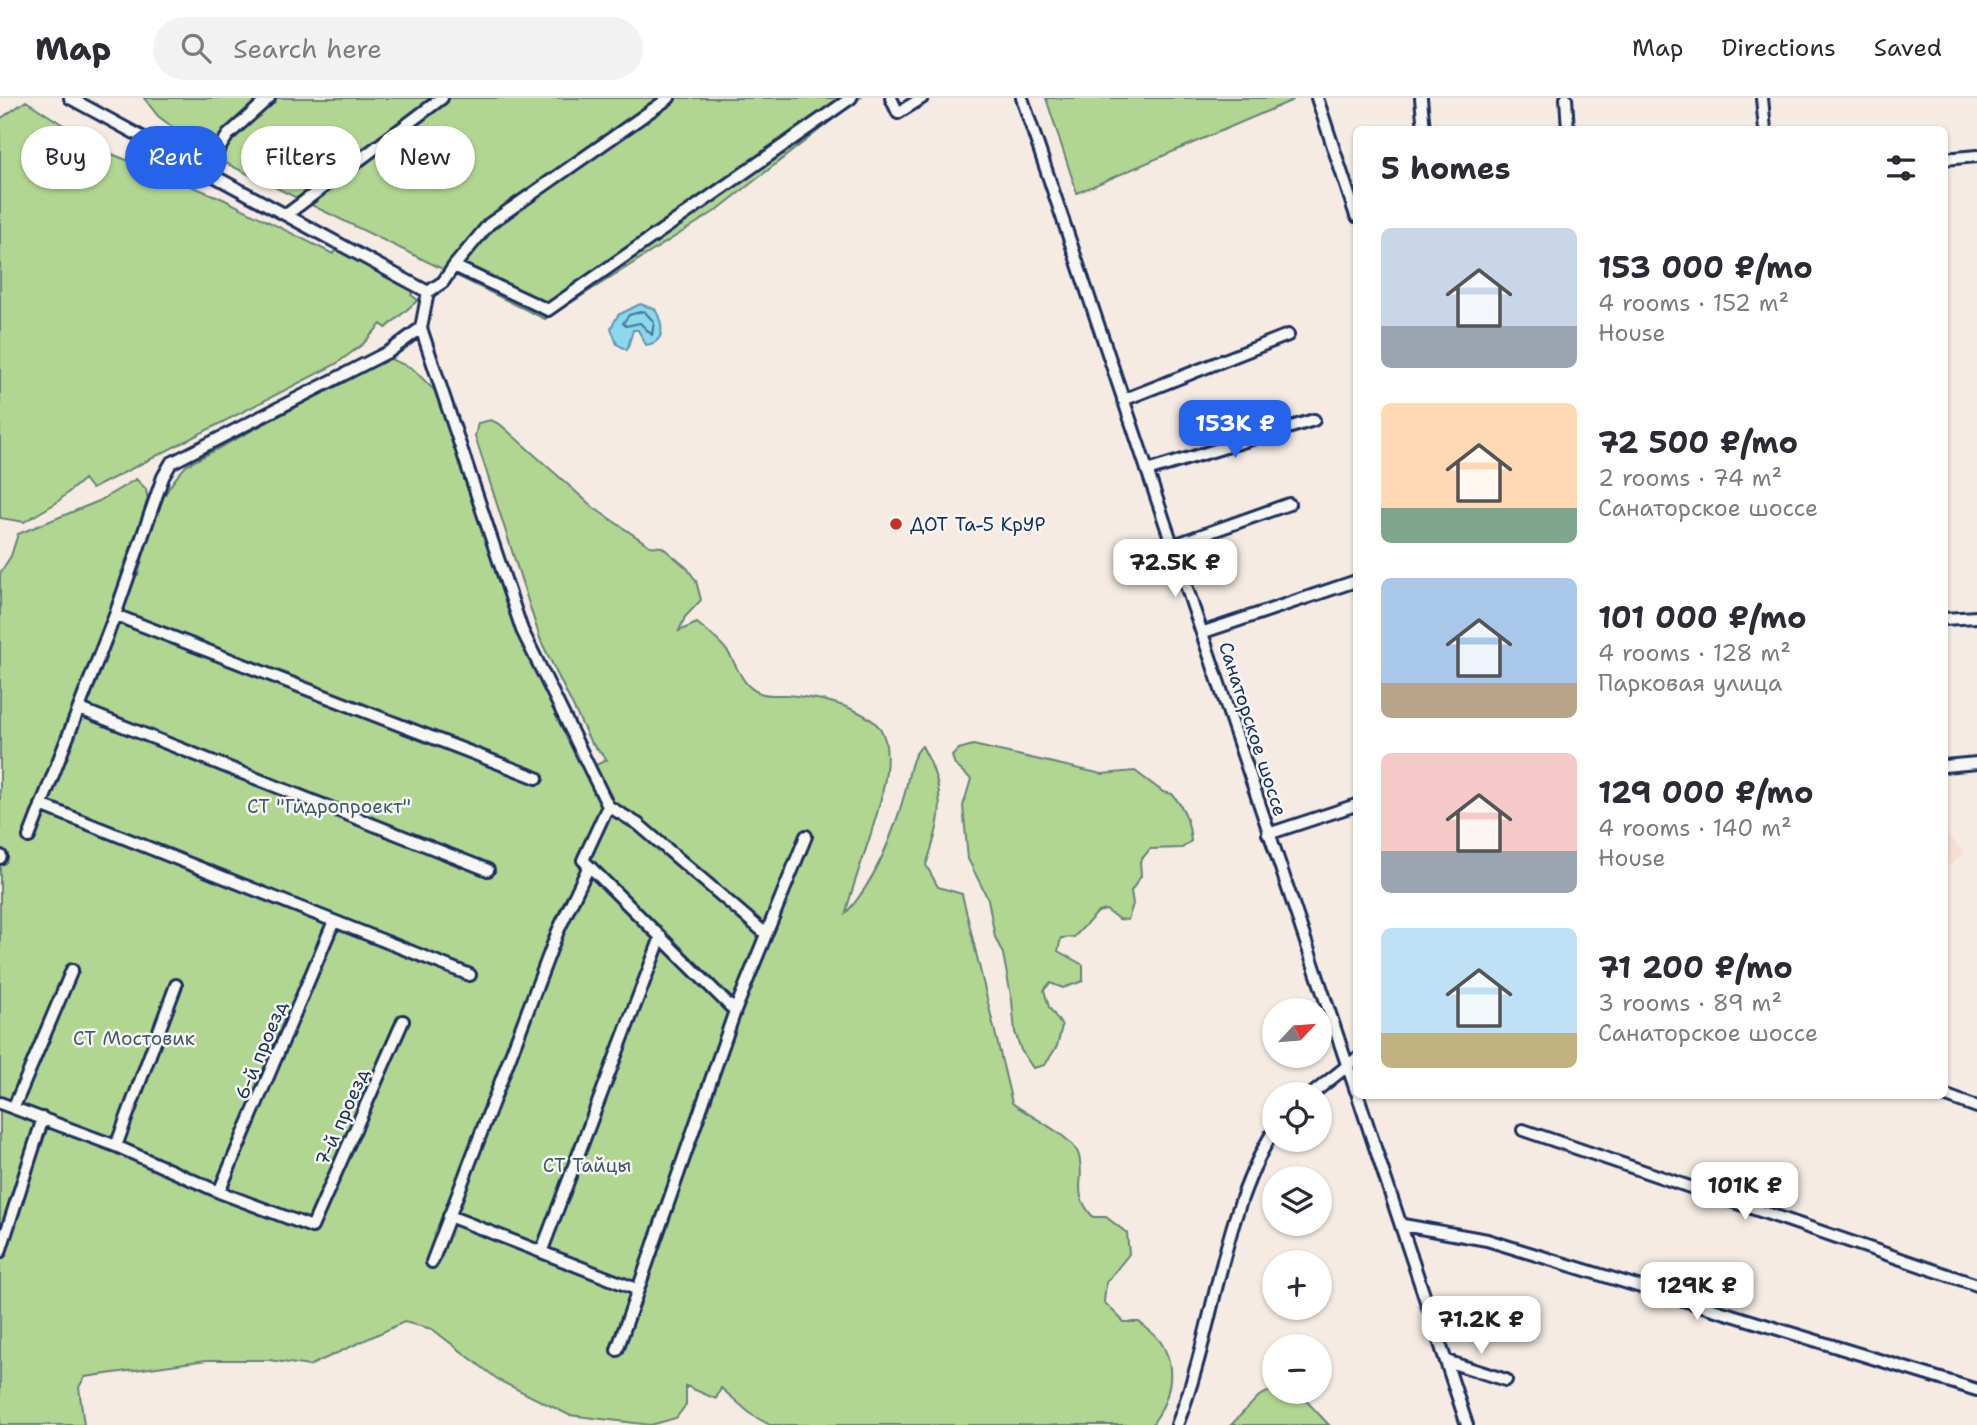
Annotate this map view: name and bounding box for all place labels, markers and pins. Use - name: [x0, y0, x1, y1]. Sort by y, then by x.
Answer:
- pin: 153K ₽: [1178, 400, 1292, 460]
- place label: ДОТ Та-5 КрУР: [910, 512, 1046, 537]
- marker: ДОТ Та-5 КрУР: [888, 516, 904, 532]
- pin: 72.5K ₽: [1110, 540, 1240, 599]
- pin: 101K ₽: [1688, 1162, 1802, 1222]
- pin: 129K ₽: [1640, 1262, 1754, 1322]
- pin: 71.2K ₽: [1416, 1296, 1546, 1356]

